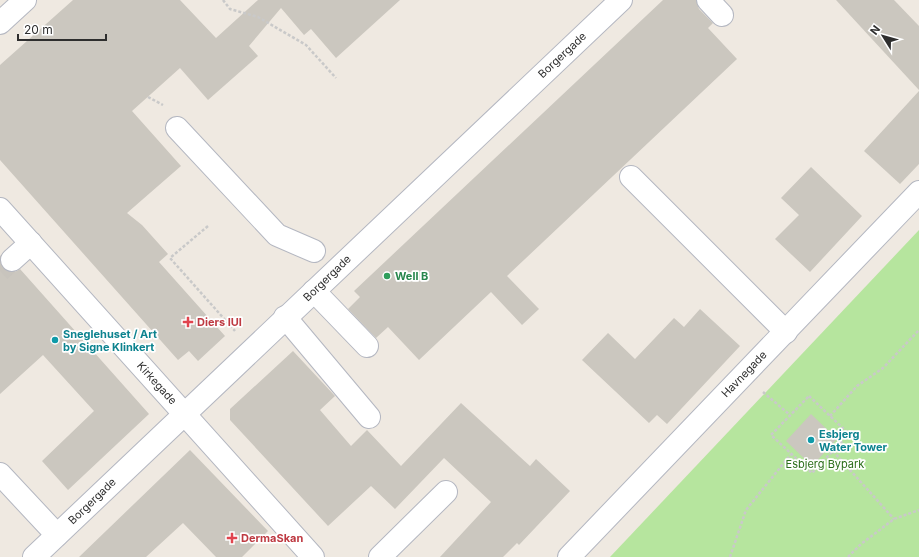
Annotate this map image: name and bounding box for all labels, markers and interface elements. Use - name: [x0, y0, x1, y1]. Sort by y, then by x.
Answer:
- scale bar: [18, 16, 106, 42]
- north arrow: [863, 16, 903, 56]
- text: 20 m: [24, 22, 53, 37]
- text: N: [867, 22, 883, 38]
- street label: Borgergade: [535, 29, 589, 81]
- street label: Borgergade: [300, 252, 354, 304]
- place label: Well B: [395, 269, 428, 283]
- marker: Well B: [382, 271, 392, 281]
- place label: Diers IUI: [197, 315, 242, 329]
- marker: Diers IUI: [182, 316, 194, 328]
- place label: Sneglehuset / Art by Signe Klinkert: [63, 327, 157, 354]
- marker: Sneglehuset / Art by Signe Klinkert: [50, 335, 60, 345]
- street label: Havnegade: [718, 348, 770, 400]
- street label: Kirkegade: [134, 359, 180, 407]
- place label: Esbjerg Water Tower: [819, 427, 888, 454]
- marker: Esbjerg Water Tower: [806, 435, 816, 445]
- park label: Esbjerg Bypark: [786, 457, 864, 471]
- street label: Borgergade: [65, 475, 119, 527]
- place label: DermaSkan: [241, 531, 303, 545]
- marker: DermaSkan: [226, 532, 238, 544]

